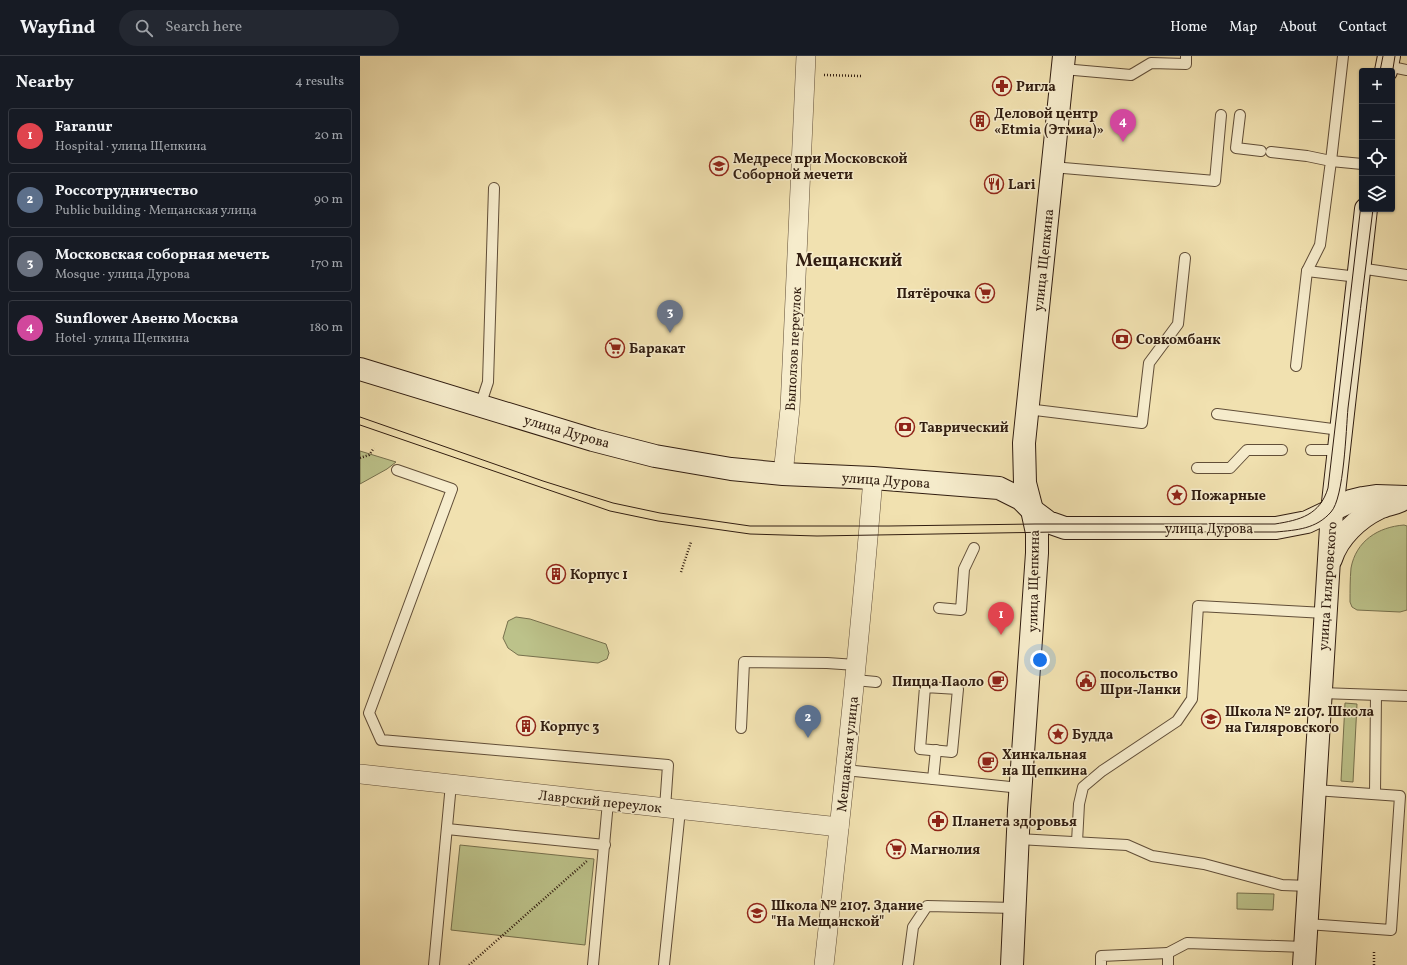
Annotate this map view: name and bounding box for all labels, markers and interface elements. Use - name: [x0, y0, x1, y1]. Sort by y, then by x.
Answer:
- search box: [119, 10, 399, 46]
- text: Wayfind: [20, 15, 95, 41]
- icon: search: [133, 17, 155, 39]
- text: Search here: [165, 17, 242, 38]
- text: Home: [1170, 18, 1207, 37]
- text: Map: [1229, 18, 1257, 37]
- text: About: [1279, 18, 1317, 37]
- text: Contact: [1339, 18, 1387, 37]
- map controls: [1359, 68, 1395, 212]
- button: +: [1359, 68, 1395, 104]
- text: Nearby: [16, 71, 74, 94]
- text: 4 results: [295, 73, 344, 91]
- pharmacy icon: Ригла: [991, 75, 1013, 97]
- place label: Ригла: [1016, 78, 1056, 97]
- button: −: [1359, 104, 1395, 140]
- place label: Деловой центр «Etmia (Этмиа)»: [994, 105, 1104, 140]
- pin: 4: [1110, 109, 1136, 142]
- building icon: Деловой центр «Etmia (Этмиа)»: [969, 110, 991, 132]
- text: Faranur: [55, 117, 112, 138]
- text: 1: [27, 127, 33, 145]
- text: 20 m: [314, 127, 343, 145]
- text: Hospital · улица Щепкина: [55, 138, 207, 156]
- button: locate: [1359, 140, 1395, 176]
- place label: Медресе при Московской Соборной мечети: [733, 150, 908, 185]
- school or university icon: Медресе при Московской Соборной мечети: [708, 155, 730, 177]
- restaurant icon: Lari: [983, 173, 1005, 195]
- place label: Lari: [1008, 176, 1036, 195]
- button: layers: [1359, 176, 1395, 212]
- text: Россотрудничество: [55, 181, 198, 202]
- text: 2: [27, 191, 33, 209]
- text: 90 m: [314, 191, 343, 209]
- text: Public building · Мещанская улица: [55, 202, 257, 220]
- street label: улица Щепкина: [1030, 208, 1059, 312]
- text: Московская соборная мечеть: [55, 245, 270, 266]
- district label: Мещанский: [796, 249, 902, 274]
- text: 3: [27, 255, 33, 273]
- text: 170 m: [310, 255, 343, 273]
- text: Mosque · улица Дурова: [55, 266, 190, 284]
- supermarket icon: Пятёрочка: [974, 282, 996, 304]
- place label: Пятёрочка: [896, 285, 971, 304]
- street label: Выползов переулок: [782, 286, 807, 412]
- pin: 3: [657, 300, 683, 333]
- text: Sunflower Авеню Москва: [55, 309, 239, 330]
- text: 4: [26, 319, 34, 337]
- text: 180 m: [309, 319, 343, 337]
- bank icon: Совкомбанк: [1111, 328, 1133, 350]
- text: Hotel · улица Щепкина: [55, 330, 189, 348]
- place label: Совкомбанк: [1136, 331, 1221, 350]
- supermarket icon: Баракат: [604, 337, 626, 359]
- place label: Баракат: [629, 340, 686, 359]
- street label: улица Дурова: [521, 411, 612, 454]
- bank icon: Таврический: [894, 416, 916, 438]
- place label: Таврический: [919, 419, 1009, 438]
- street label: улица Дурова: [841, 469, 931, 494]
- place icon: Пожарные: [1166, 484, 1188, 506]
- place label: Пожарные: [1191, 487, 1266, 506]
- street label: улица Дурова: [1165, 520, 1253, 539]
- street label: улица Гиляровского: [1315, 521, 1342, 651]
- street label: улица Щепкина: [1024, 529, 1045, 633]
- building icon: Корпус 1: [545, 563, 567, 585]
- place label: Корпус 1: [570, 566, 628, 585]
- pin: 1: [988, 602, 1014, 635]
- your location: [1030, 650, 1050, 670]
- place label: посольство Шри-Ланки: [1100, 665, 1181, 700]
- cafe icon: Пицца Паоло: [987, 670, 1009, 692]
- public building icon: посольство Шри-Ланки: [1075, 670, 1097, 692]
- place label: Пицца Паоло: [892, 673, 984, 692]
- street label: Мещанская улица: [833, 695, 864, 813]
- place label: Школа № 2107. Школа на Гиляровского: [1225, 703, 1375, 738]
- pin: 2: [795, 705, 821, 738]
- school or university icon: Школа № 2107. Школа на Гиляровского: [1200, 708, 1222, 730]
- building icon: Корпус 3: [515, 715, 537, 737]
- place label: Корпус 3: [540, 718, 599, 737]
- place icon: Будда: [1047, 723, 1069, 745]
- place label: Будда: [1072, 726, 1114, 745]
- place label: Хинкальная на Щепкина: [1002, 746, 1088, 781]
- cafe icon: Хинкальная на Щепкина: [977, 751, 999, 773]
- street label: Лаврский переулок: [537, 787, 663, 818]
- pharmacy icon: Планета здоровья: [927, 810, 949, 832]
- place label: Планета здоровья: [952, 813, 1077, 832]
- supermarket icon: Магнолия: [885, 838, 907, 860]
- place label: Магнолия: [910, 841, 980, 860]
- place label: Школа № 2107. Здание "На Мещанской": [771, 897, 923, 932]
- school or university icon: Школа № 2107. Здание "На Мещанской": [746, 902, 768, 924]

